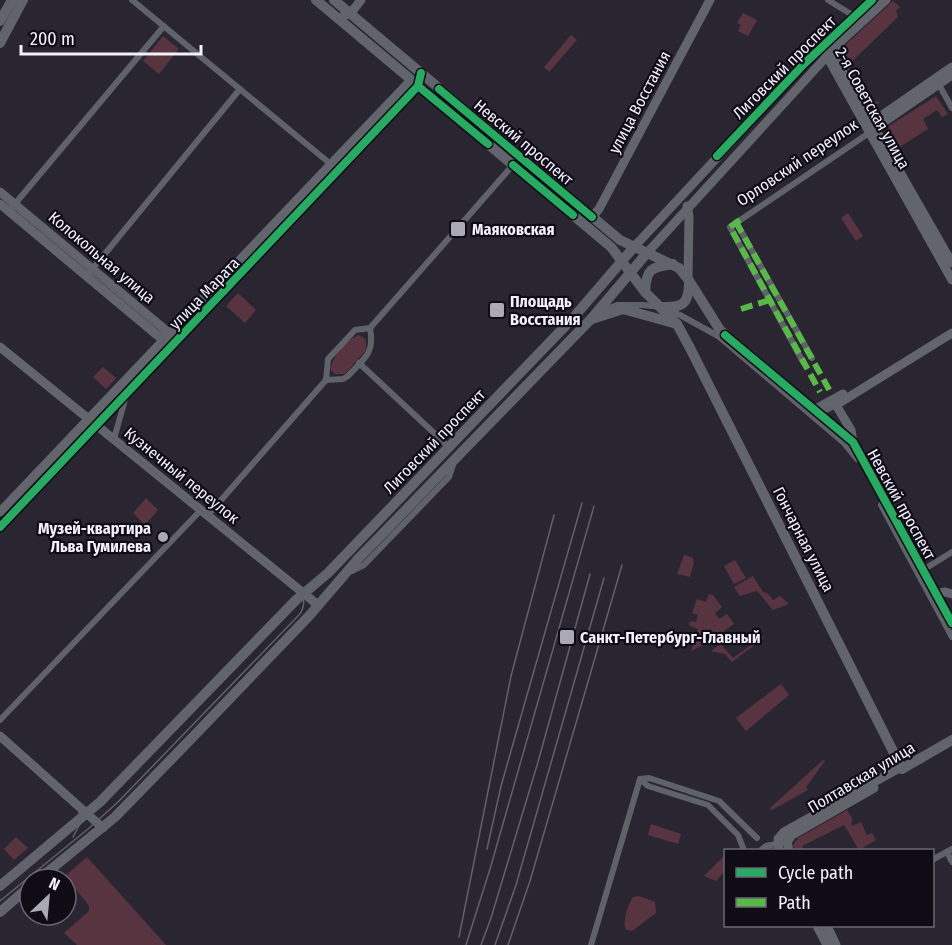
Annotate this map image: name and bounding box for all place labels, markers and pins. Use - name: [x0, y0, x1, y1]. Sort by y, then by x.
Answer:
- marker: Маяковская: [449, 220, 467, 238]
- place label: Маяковская: [472, 220, 555, 239]
- place label: Площадь Восстания: [510, 292, 581, 329]
- marker: Площадь Восстания: [488, 301, 506, 319]
- place label: Музей-квартира Льва Гумилева: [38, 519, 151, 556]
- marker: Музей-квартира Льва Гумилева: [156, 530, 170, 544]
- marker: Санкт-Петербург-Главный: [558, 628, 576, 646]
- place label: Санкт-Петербург-Главный: [580, 628, 761, 647]

